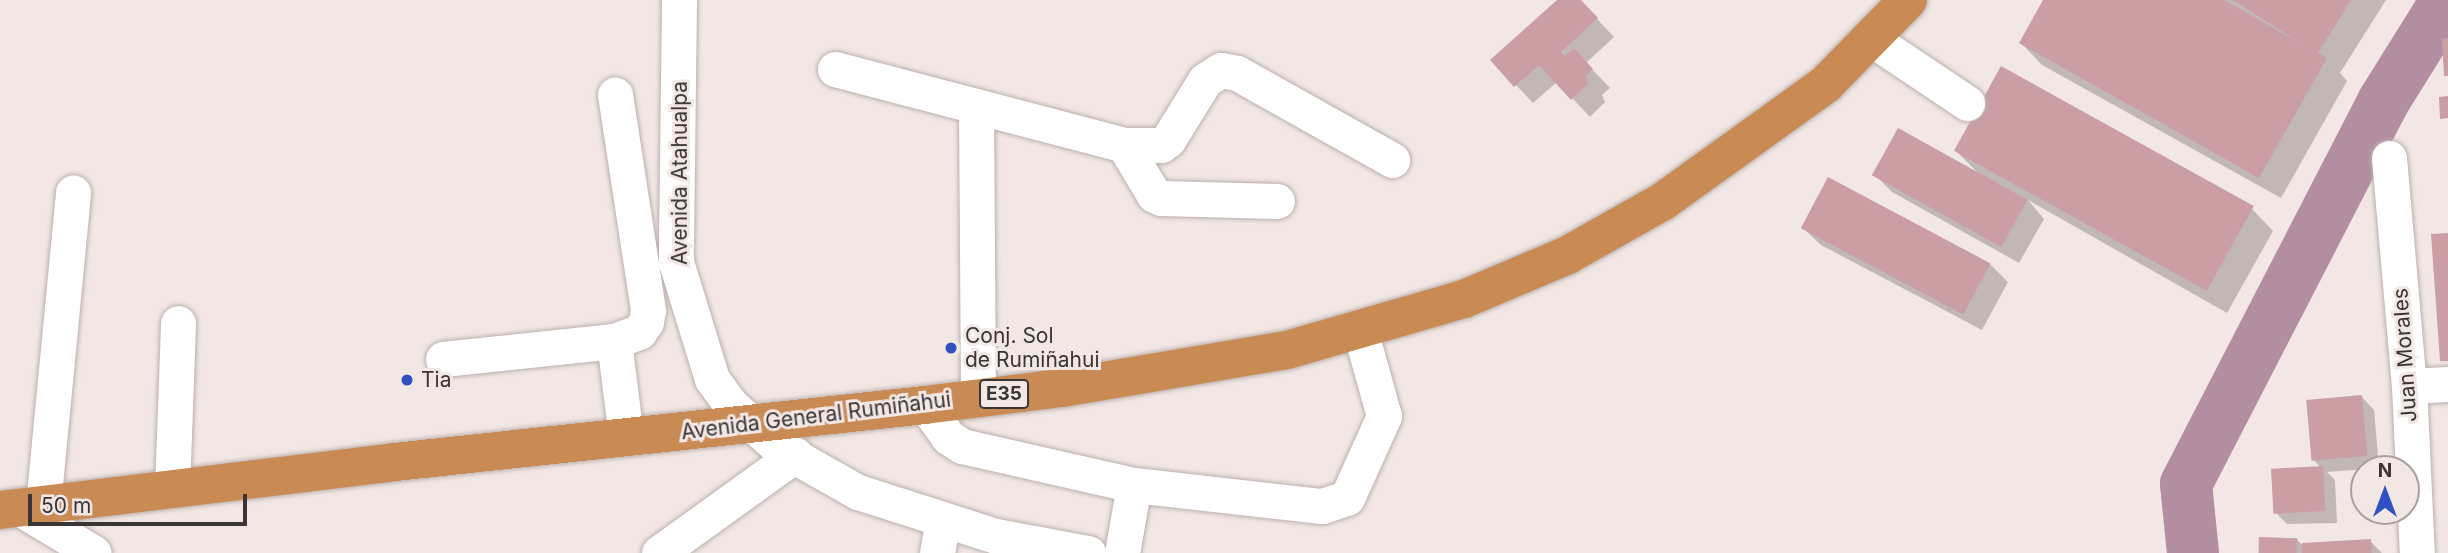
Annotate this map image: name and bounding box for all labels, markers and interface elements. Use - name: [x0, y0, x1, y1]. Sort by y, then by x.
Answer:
- street label: Avenida Atahualpa: [667, 81, 693, 265]
- street label: Juan Morales: [2388, 287, 2422, 423]
- place label: Conj. Sol de Rumiñahui: [965, 323, 1100, 373]
- marker: Conj. Sol de Rumiñahui: [943, 340, 959, 356]
- place label: Tia: [421, 367, 451, 393]
- marker: Tia: [399, 372, 415, 388]
- road number: E35: [978, 378, 1030, 410]
- street label: Avenida General Rumiñahui: [680, 387, 952, 445]
- north arrow: [2350, 455, 2420, 525]
- text: N: [2378, 459, 2392, 482]
- scale bar: [32, 480, 250, 524]
- text: 50 m: [41, 493, 91, 518]

